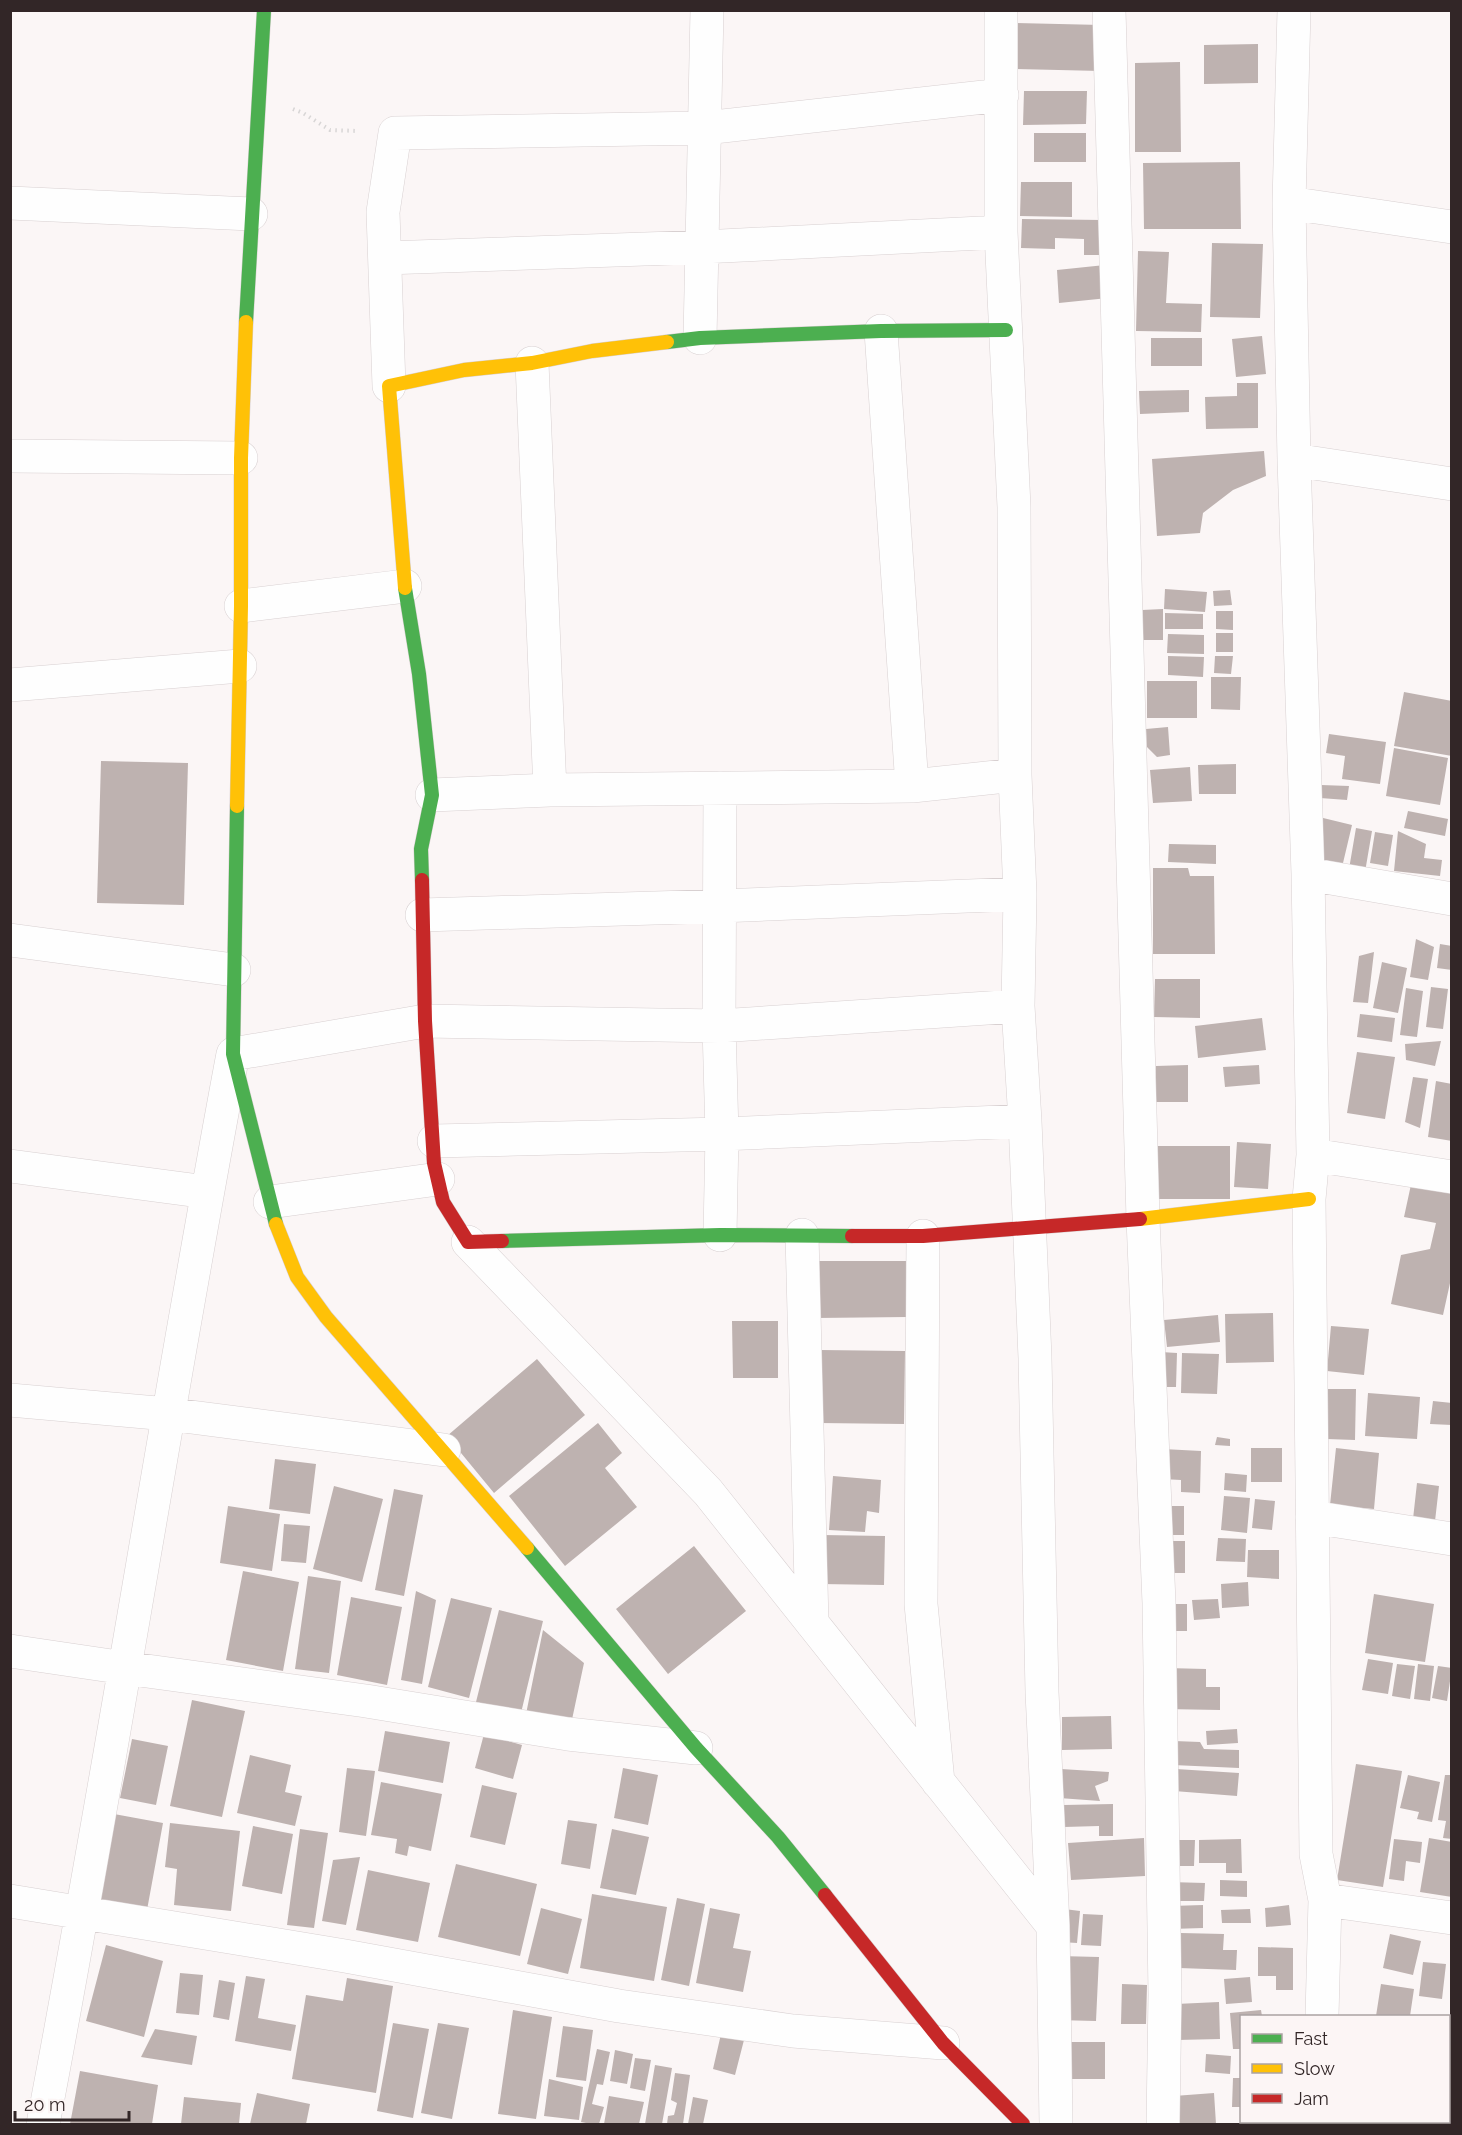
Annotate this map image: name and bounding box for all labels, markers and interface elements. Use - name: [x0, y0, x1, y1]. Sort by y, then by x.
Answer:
- legend: [1240, 2015, 1450, 2123]
- text: Fast: [1294, 2028, 1328, 2049]
- text: Slow: [1294, 2058, 1335, 2079]
- scale bar: [15, 2084, 129, 2122]
- text: Jam: [1294, 2088, 1329, 2109]
- text: 20 m: [24, 2094, 66, 2115]

